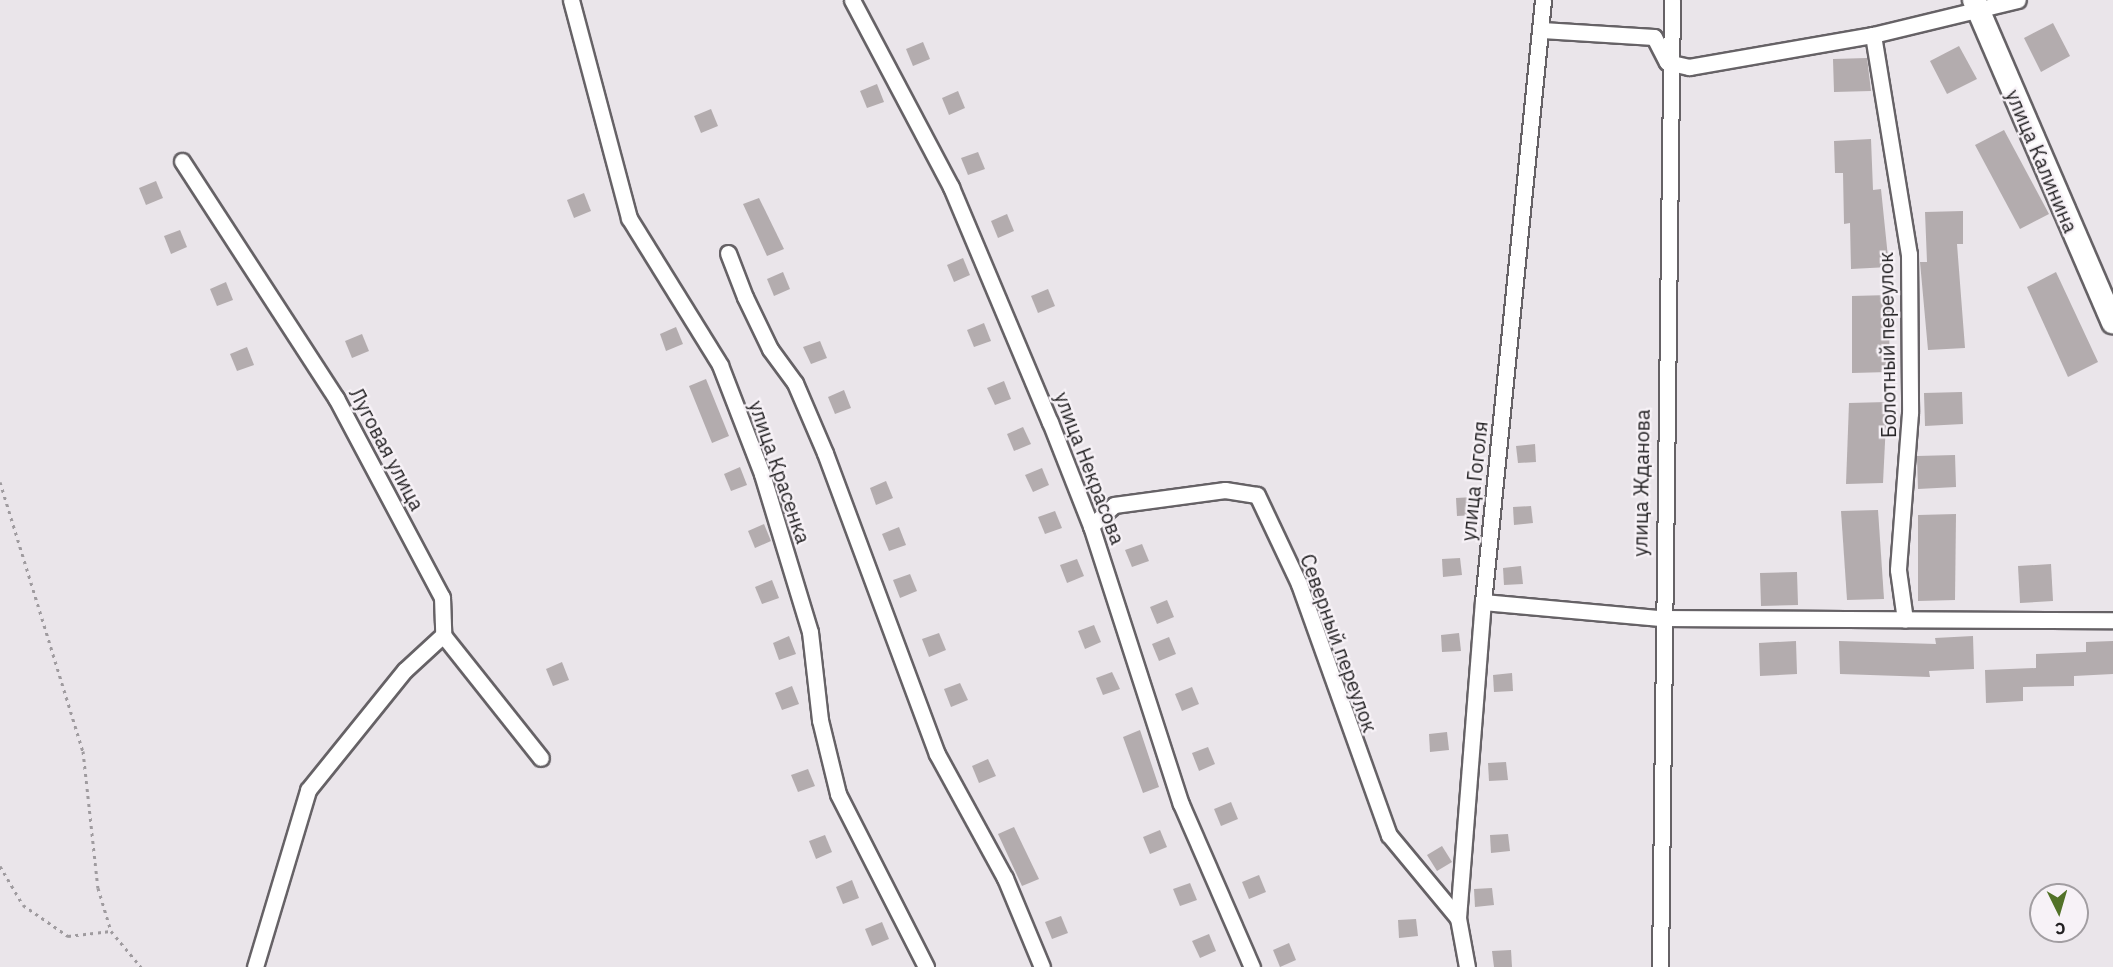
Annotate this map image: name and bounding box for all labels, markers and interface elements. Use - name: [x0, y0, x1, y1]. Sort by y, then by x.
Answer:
- street label: улица Калинина: [2001, 86, 2083, 236]
- street label: Болотный переулок: [1873, 252, 1901, 438]
- street label: Луговая улица: [345, 383, 429, 515]
- street label: улица Некрасова: [1050, 388, 1130, 548]
- street label: улица Красенка: [744, 397, 816, 547]
- street label: улица Жданова: [1628, 409, 1654, 557]
- street label: улица Гоголя: [1456, 420, 1492, 542]
- street label: Северный переулок: [1296, 551, 1382, 735]
- north arrow: [2029, 883, 2089, 943]
- text: С: [2054, 919, 2066, 939]

